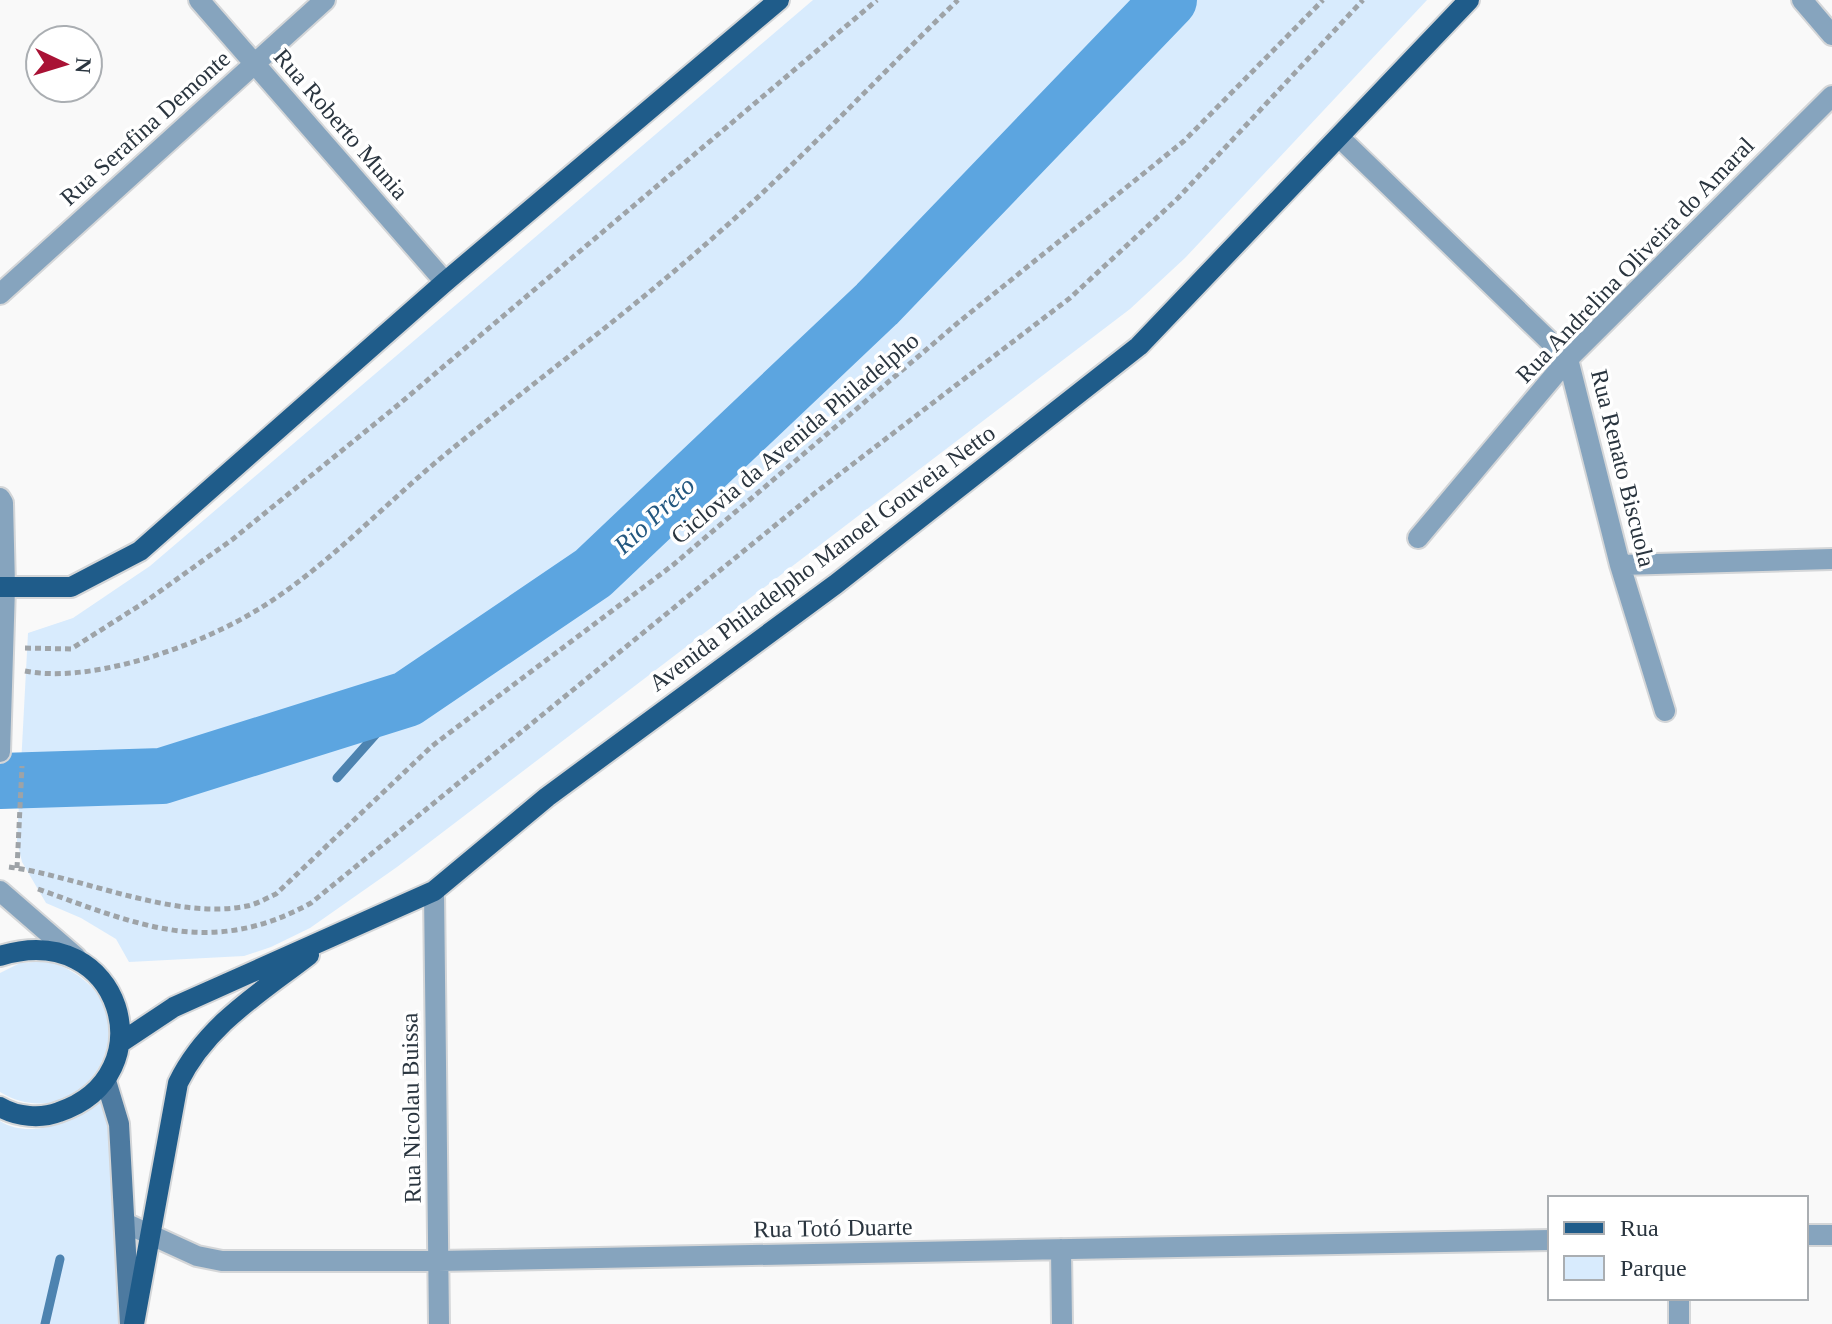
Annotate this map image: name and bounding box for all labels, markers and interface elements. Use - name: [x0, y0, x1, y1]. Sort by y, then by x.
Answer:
- north arrow: [24, 24, 104, 104]
- street label: Rua Roberto Munia: [269, 44, 414, 205]
- street label: Rua Serafina Demonte: [55, 45, 235, 211]
- text: N: [70, 57, 96, 74]
- street label: Rua Andrelina Oliveira do Amaral: [1511, 132, 1759, 388]
- street label: Ciclovia da Avenida Philadelpho: [666, 327, 924, 549]
- street label: Rua Renato Biscuola: [1586, 367, 1660, 570]
- street label: Avenida Philadelpho Manoel Gouveia Netto: [644, 419, 1000, 697]
- water label: Rio Preto: [607, 471, 701, 561]
- street label: Rua Nicolau Buissa: [396, 1012, 426, 1204]
- legend: [1548, 1196, 1808, 1300]
- street label: Rua Totó Duarte: [753, 1214, 913, 1242]
- text: Rua: [1620, 1215, 1659, 1241]
- text: Parque: [1620, 1255, 1687, 1281]

